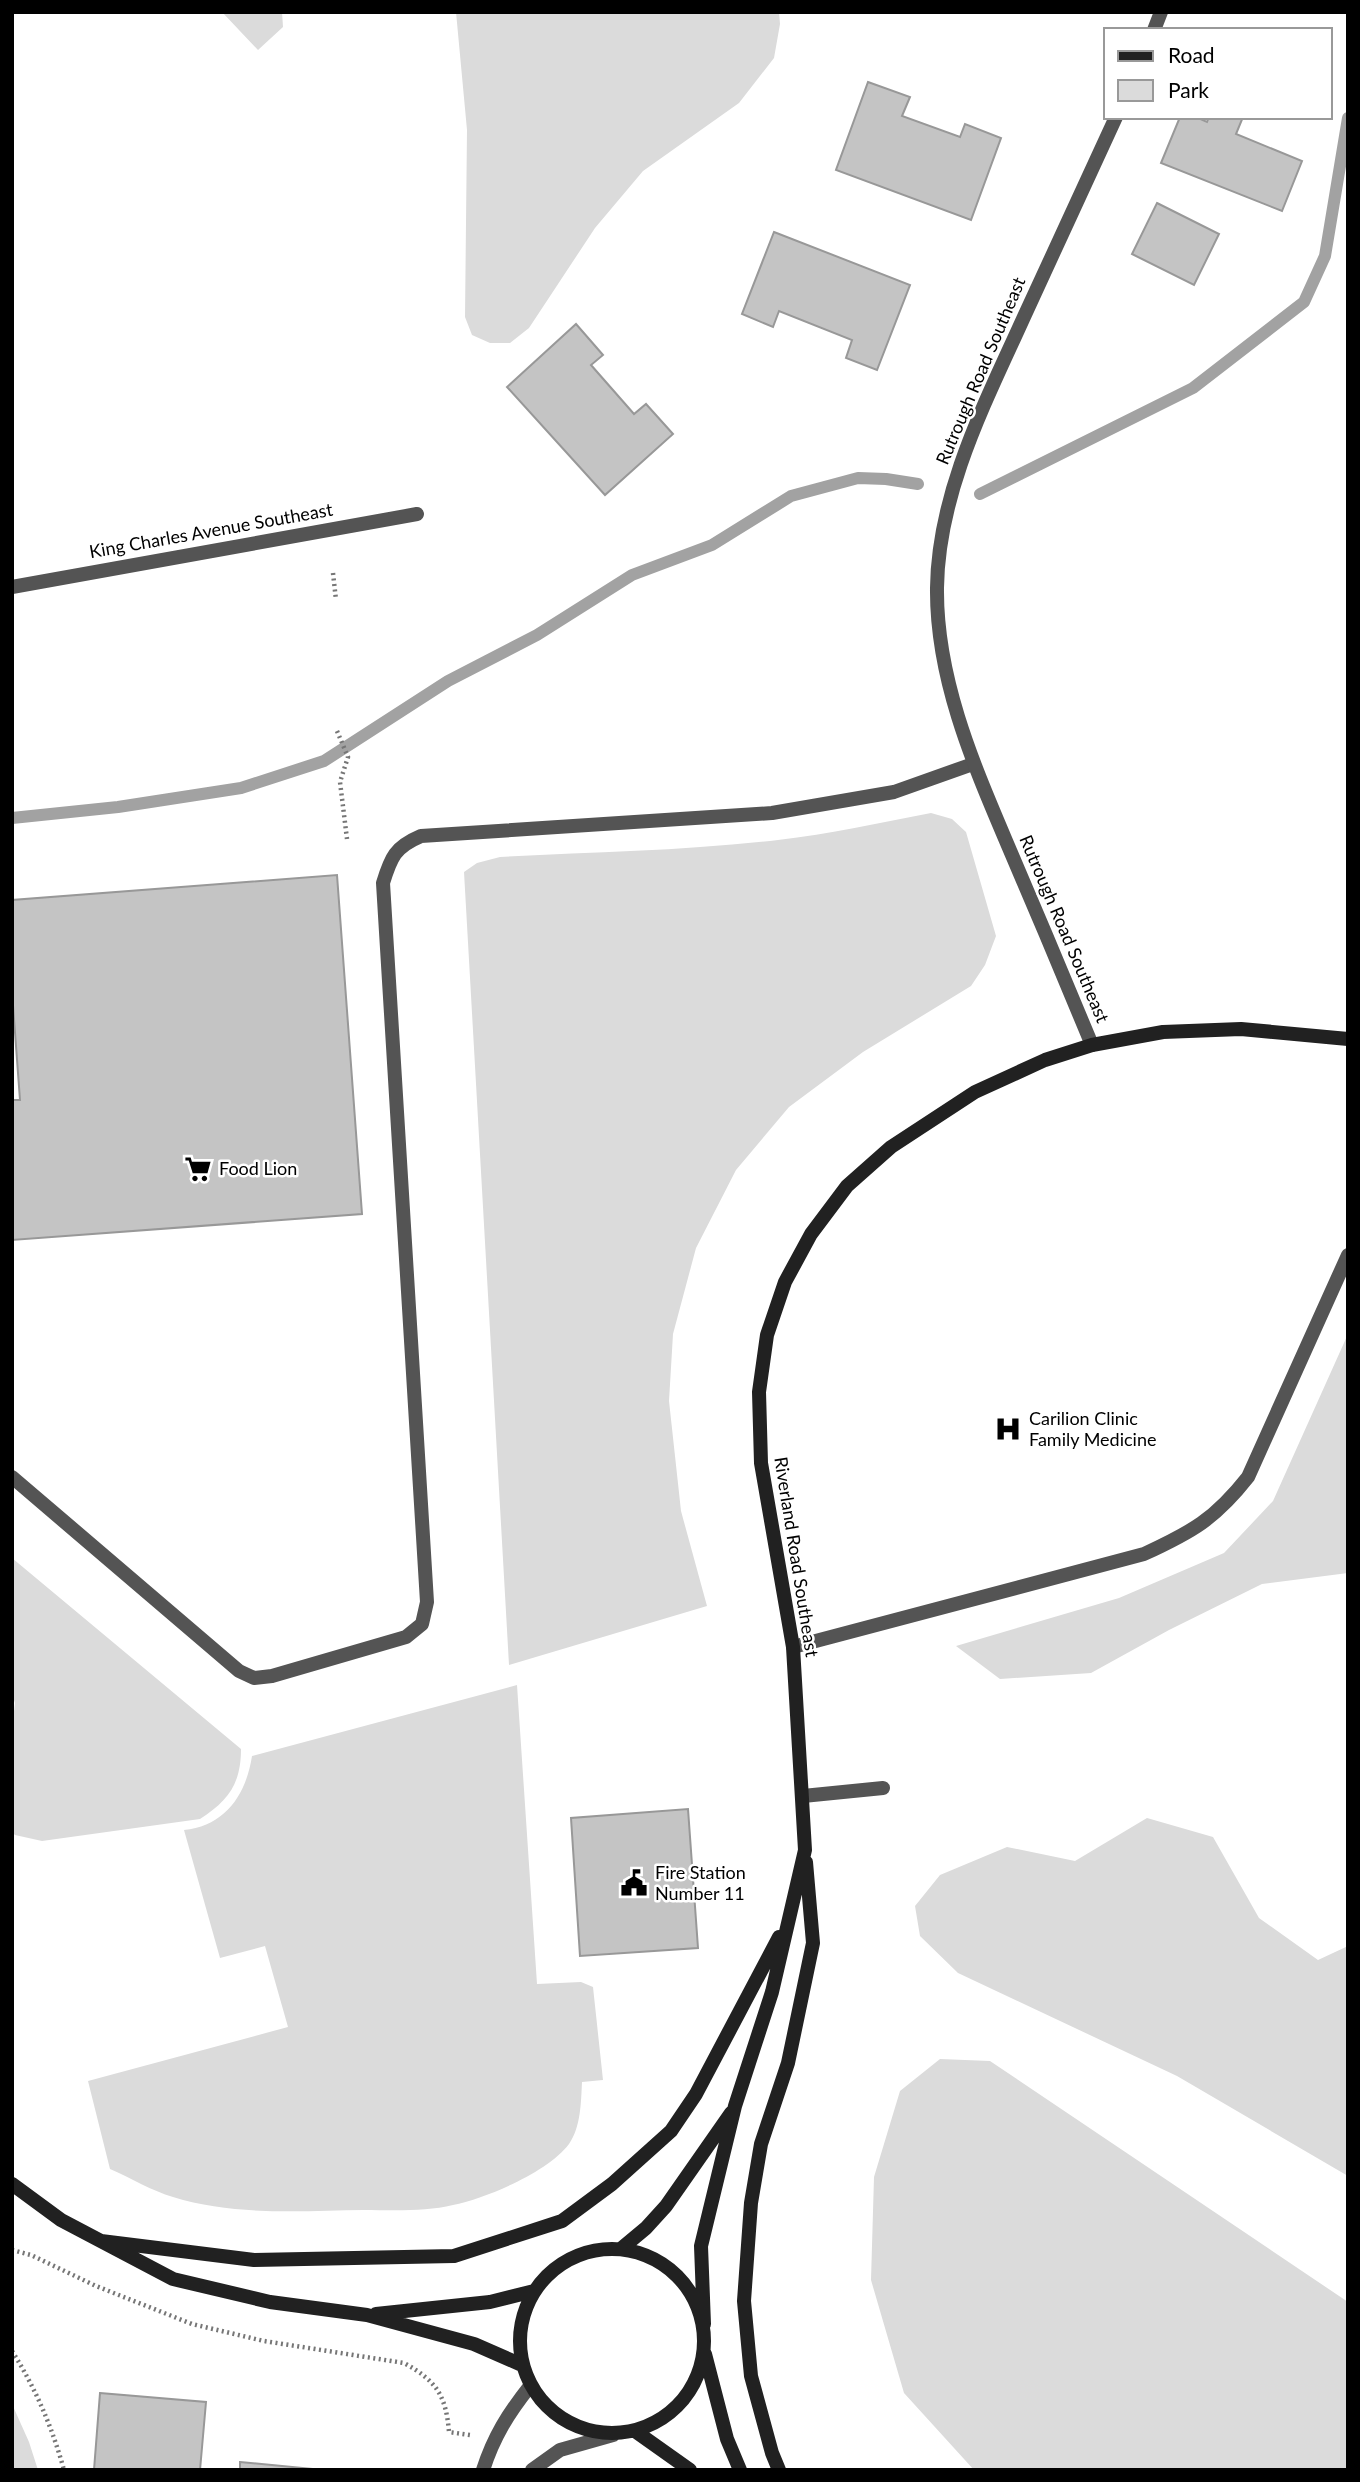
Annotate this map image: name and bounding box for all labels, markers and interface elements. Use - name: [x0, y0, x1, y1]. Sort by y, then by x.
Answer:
- legend: [1104, 28, 1332, 119]
- text: Road: [1168, 42, 1215, 67]
- text: Park: [1168, 77, 1209, 102]
- street label: Rutrough Road Southeast: [931, 273, 1030, 468]
- street label: King Charles Avenue Southeast: [87, 498, 335, 562]
- street label: Rutrough Road Southeast: [1015, 832, 1115, 1026]
- supermarket icon: Food Lion: [183, 1154, 213, 1184]
- place label: Food Lion: [219, 1157, 297, 1179]
- place label: Carilion Clinic Family Medicine: [1029, 1407, 1156, 1450]
- hospital icon: Carilion Clinic Family Medicine: [993, 1414, 1023, 1444]
- street label: Riverland Road Southeast: [770, 1455, 824, 1659]
- place label: Fire Station Number 11: [655, 1861, 746, 1904]
- public building icon: Fire Station Number 11: [619, 1868, 649, 1898]

